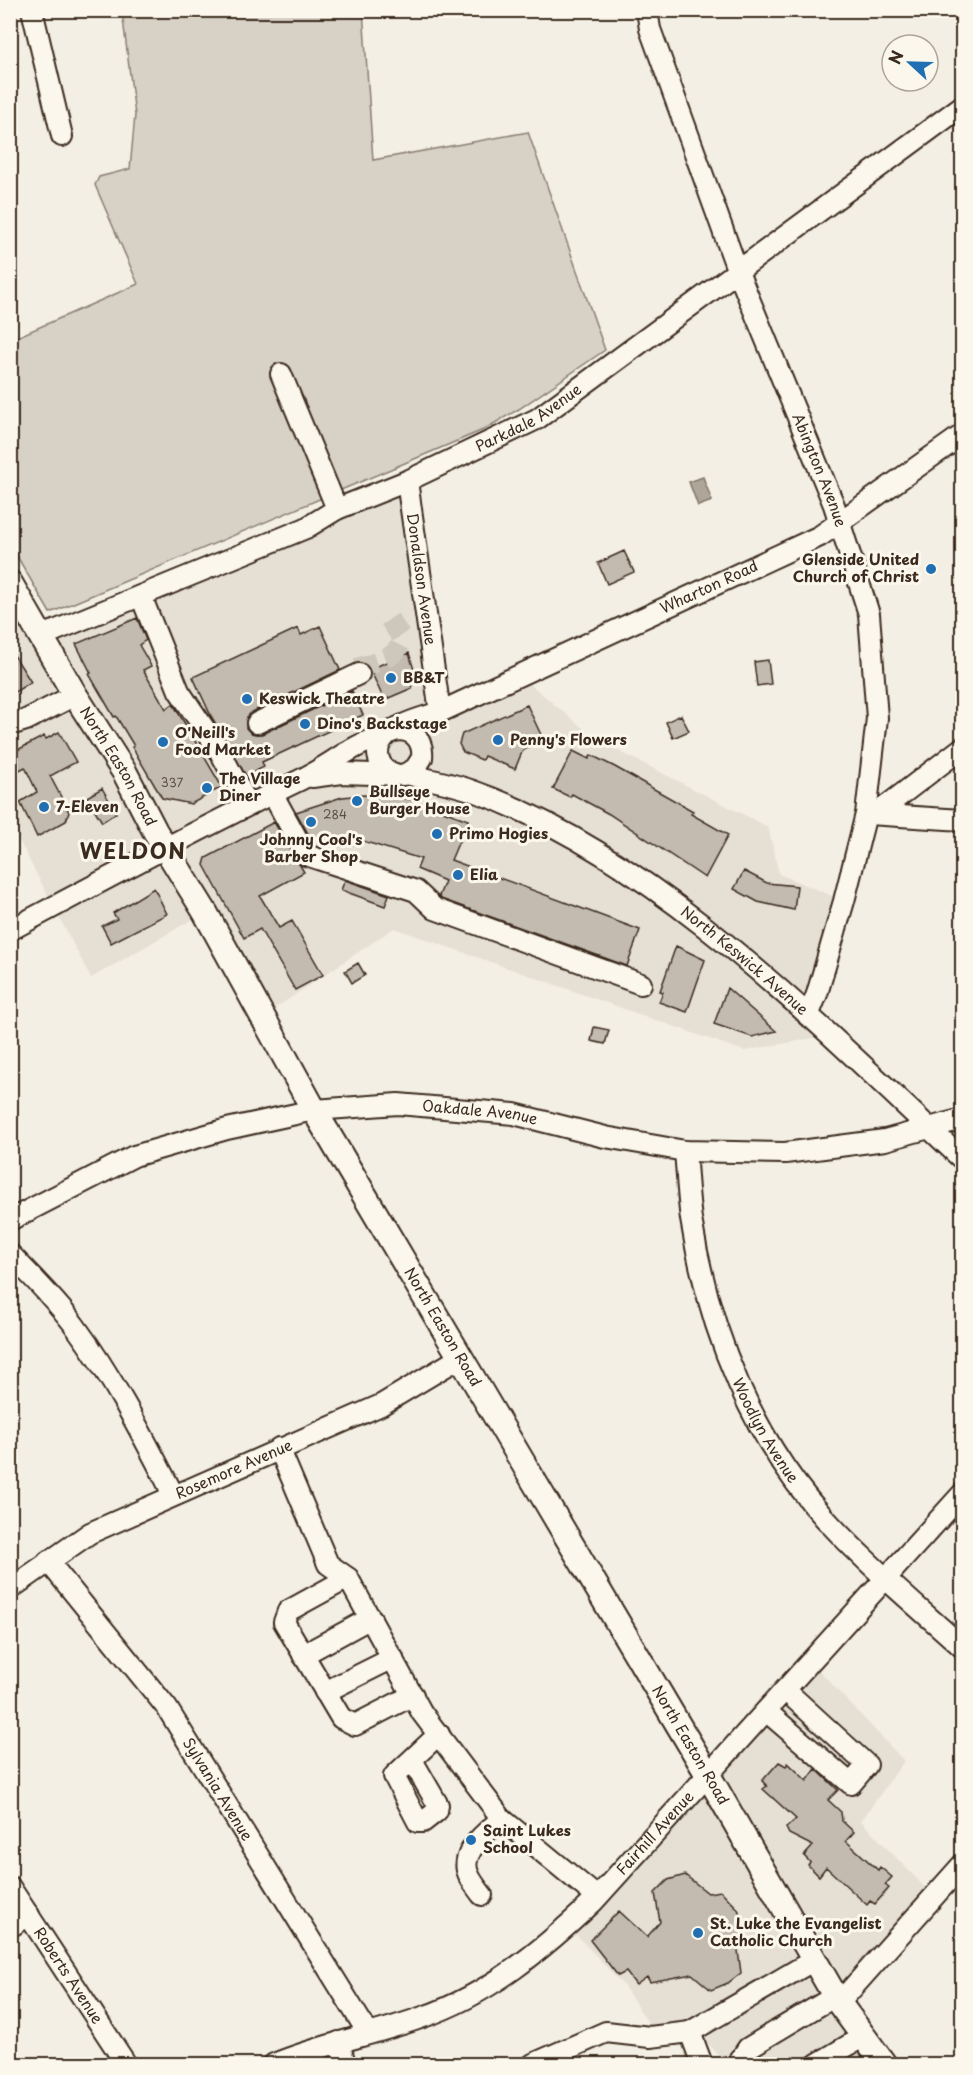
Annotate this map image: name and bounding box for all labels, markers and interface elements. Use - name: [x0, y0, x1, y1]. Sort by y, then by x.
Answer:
- north arrow: [880, 33, 940, 93]
- text: N: [882, 47, 909, 67]
- street label: Parkdale Avenue: [471, 377, 586, 457]
- street label: Abington Avenue: [787, 409, 853, 530]
- street label: Donaldson Avenue: [402, 511, 443, 646]
- place label: Glenside United Church of Christ: [793, 547, 919, 587]
- street label: Wharton Road: [656, 553, 761, 619]
- marker: Glenside United Church of Christ: [924, 562, 938, 576]
- place label: BB&T: [403, 665, 445, 688]
- marker: BB&T: [384, 671, 398, 685]
- place label: Keswick Theatre: [259, 686, 385, 709]
- marker: Keswick Theatre: [240, 692, 254, 706]
- street label: North Easton Road: [75, 701, 163, 830]
- place label: Dino's Backstage: [317, 711, 447, 734]
- marker: Dino's Backstage: [298, 717, 312, 731]
- place label: O'Neill's Food Market: [175, 720, 271, 760]
- place label: Penny's Flowers: [510, 727, 627, 750]
- marker: Penny's Flowers: [491, 733, 505, 747]
- marker: O'Neill's Food Market: [156, 735, 170, 749]
- place label: The Village Diner: [219, 766, 301, 806]
- house number: 337: [161, 773, 183, 791]
- place label: Bullseye Burger House: [369, 779, 470, 819]
- marker: The Village Diner: [200, 781, 214, 795]
- place label: 7-Eleven: [56, 794, 119, 817]
- marker: Bullseye Burger House: [350, 794, 364, 808]
- marker: 7-Eleven: [37, 800, 51, 814]
- house number: 284: [323, 805, 347, 823]
- marker: Johnny Cool's Barber Shop: [304, 815, 318, 829]
- place label: Primo Hogies: [449, 821, 548, 844]
- place label: Johnny Cool's Barber Shop: [260, 827, 362, 867]
- marker: Primo Hogies: [430, 827, 444, 841]
- district label: WELDON: [80, 834, 186, 866]
- place label: Elia: [470, 862, 499, 885]
- marker: Elia: [451, 868, 465, 882]
- street label: North Keswick Avenue: [676, 899, 814, 1020]
- street label: Oakdale Avenue: [421, 1093, 540, 1130]
- street label: North Easton Road: [400, 1262, 488, 1390]
- street label: Woodlyn Avenue: [727, 1374, 805, 1487]
- street label: Rosemore Avenue: [171, 1432, 296, 1504]
- street label: North Easton Road: [647, 1680, 736, 1809]
- street label: Sylvania Avenue: [178, 1733, 259, 1845]
- street label: Fairhill Avenue: [610, 1785, 698, 1879]
- place label: Saint Lukes School: [483, 1818, 571, 1858]
- marker: Saint Lukes School: [464, 1833, 478, 1847]
- place label: St. Luke the Evangelist Catholic Church: [710, 1911, 882, 1951]
- street label: Roberts Avenue: [29, 1922, 110, 2028]
- marker: St. Luke the Evangelist Catholic Church: [691, 1926, 705, 1940]

